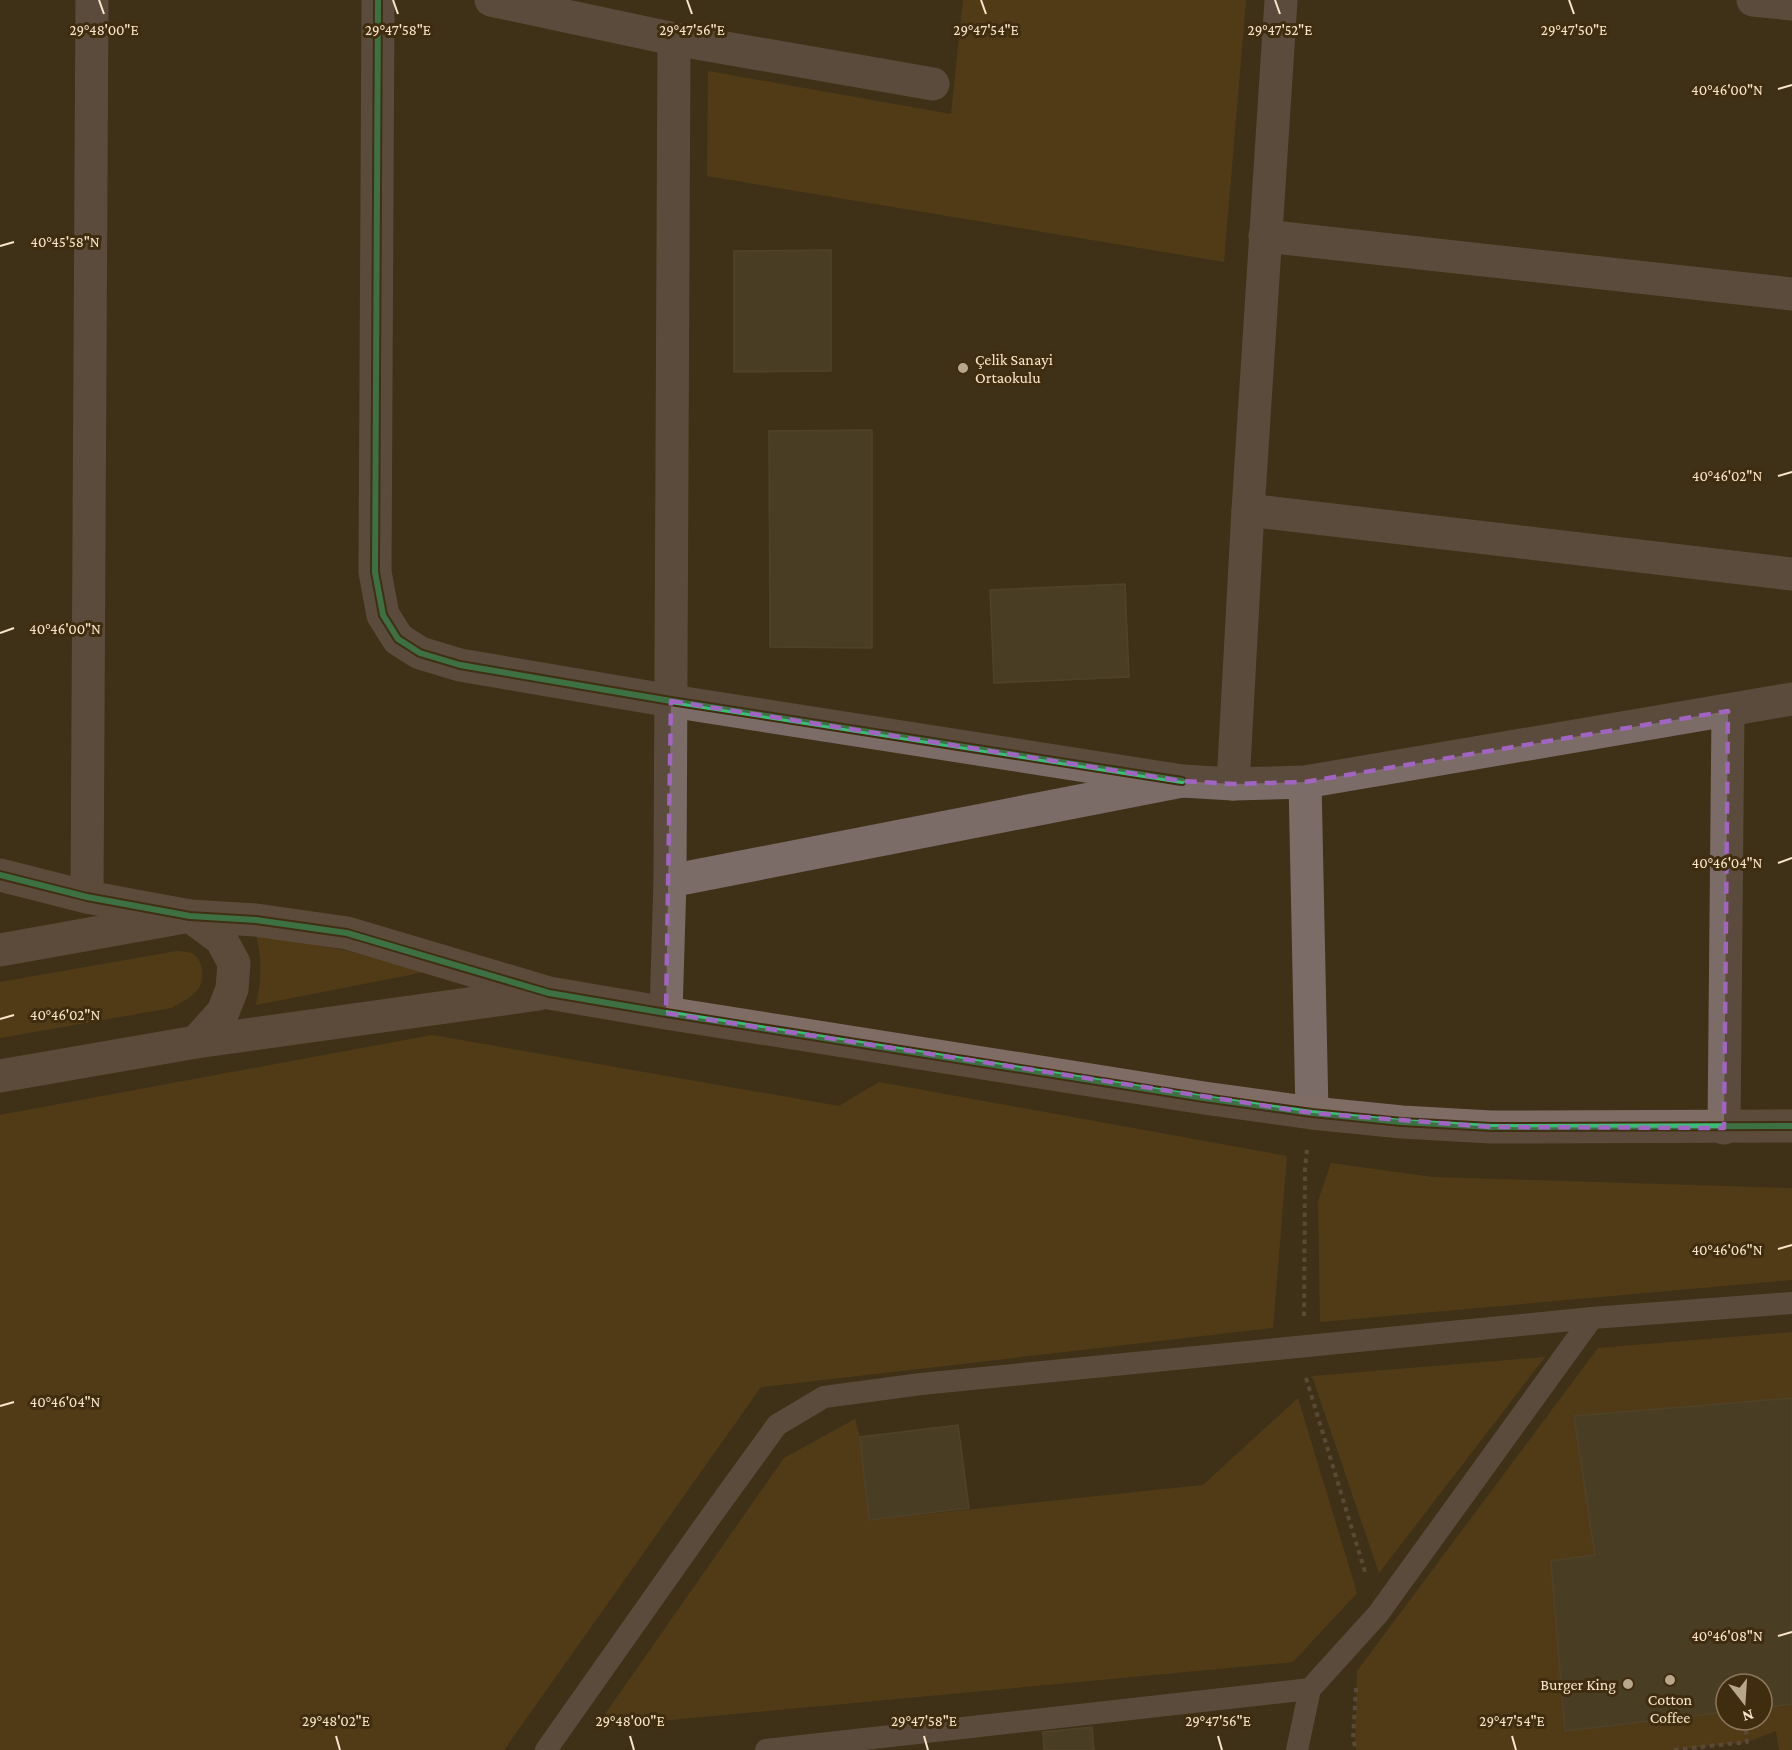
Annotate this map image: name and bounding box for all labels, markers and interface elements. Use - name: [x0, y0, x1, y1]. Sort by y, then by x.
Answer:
- text: 29°48'00"E: [69, 22, 139, 38]
- text: 29°47'58"E: [365, 22, 431, 38]
- text: 29°47'56"E: [659, 22, 725, 38]
- text: 29°47'54"E: [953, 22, 1019, 38]
- text: 29°47'52"E: [1248, 22, 1312, 38]
- text: 29°47'50"E: [1541, 22, 1607, 38]
- text: 40°46'00"N: [1691, 82, 1763, 98]
- text: 40°45'58"N: [30, 234, 100, 250]
- place label: Çelik Sanayi Ortaokulu: [975, 351, 1053, 386]
- marker: Çelik Sanayi Ortaokulu: [956, 361, 970, 375]
- text: 40°46'02"N: [1692, 468, 1762, 484]
- text: 40°46'00"N: [29, 621, 101, 637]
- text: 40°46'04"N: [1692, 855, 1763, 871]
- text: 40°46'02"N: [30, 1007, 100, 1023]
- text: 40°46'06"N: [1691, 1242, 1763, 1258]
- text: 40°46'04"N: [30, 1394, 101, 1410]
- text: 40°46'08"N: [1691, 1628, 1763, 1644]
- north arrow: [1714, 1672, 1774, 1732]
- marker: Cotton Coffee: [1663, 1673, 1677, 1687]
- place label: Burger King: [1540, 1676, 1616, 1694]
- marker: Burger King: [1621, 1677, 1635, 1691]
- place label: Cotton Coffee: [1648, 1691, 1693, 1726]
- text: N: [1740, 1706, 1756, 1726]
- text: 29°48'02"E: [302, 1713, 370, 1729]
- text: 29°48'00"E: [595, 1713, 665, 1729]
- text: 29°47'58"E: [891, 1713, 957, 1729]
- text: 29°47'56"E: [1185, 1713, 1251, 1729]
- text: 29°47'54"E: [1479, 1713, 1545, 1729]

